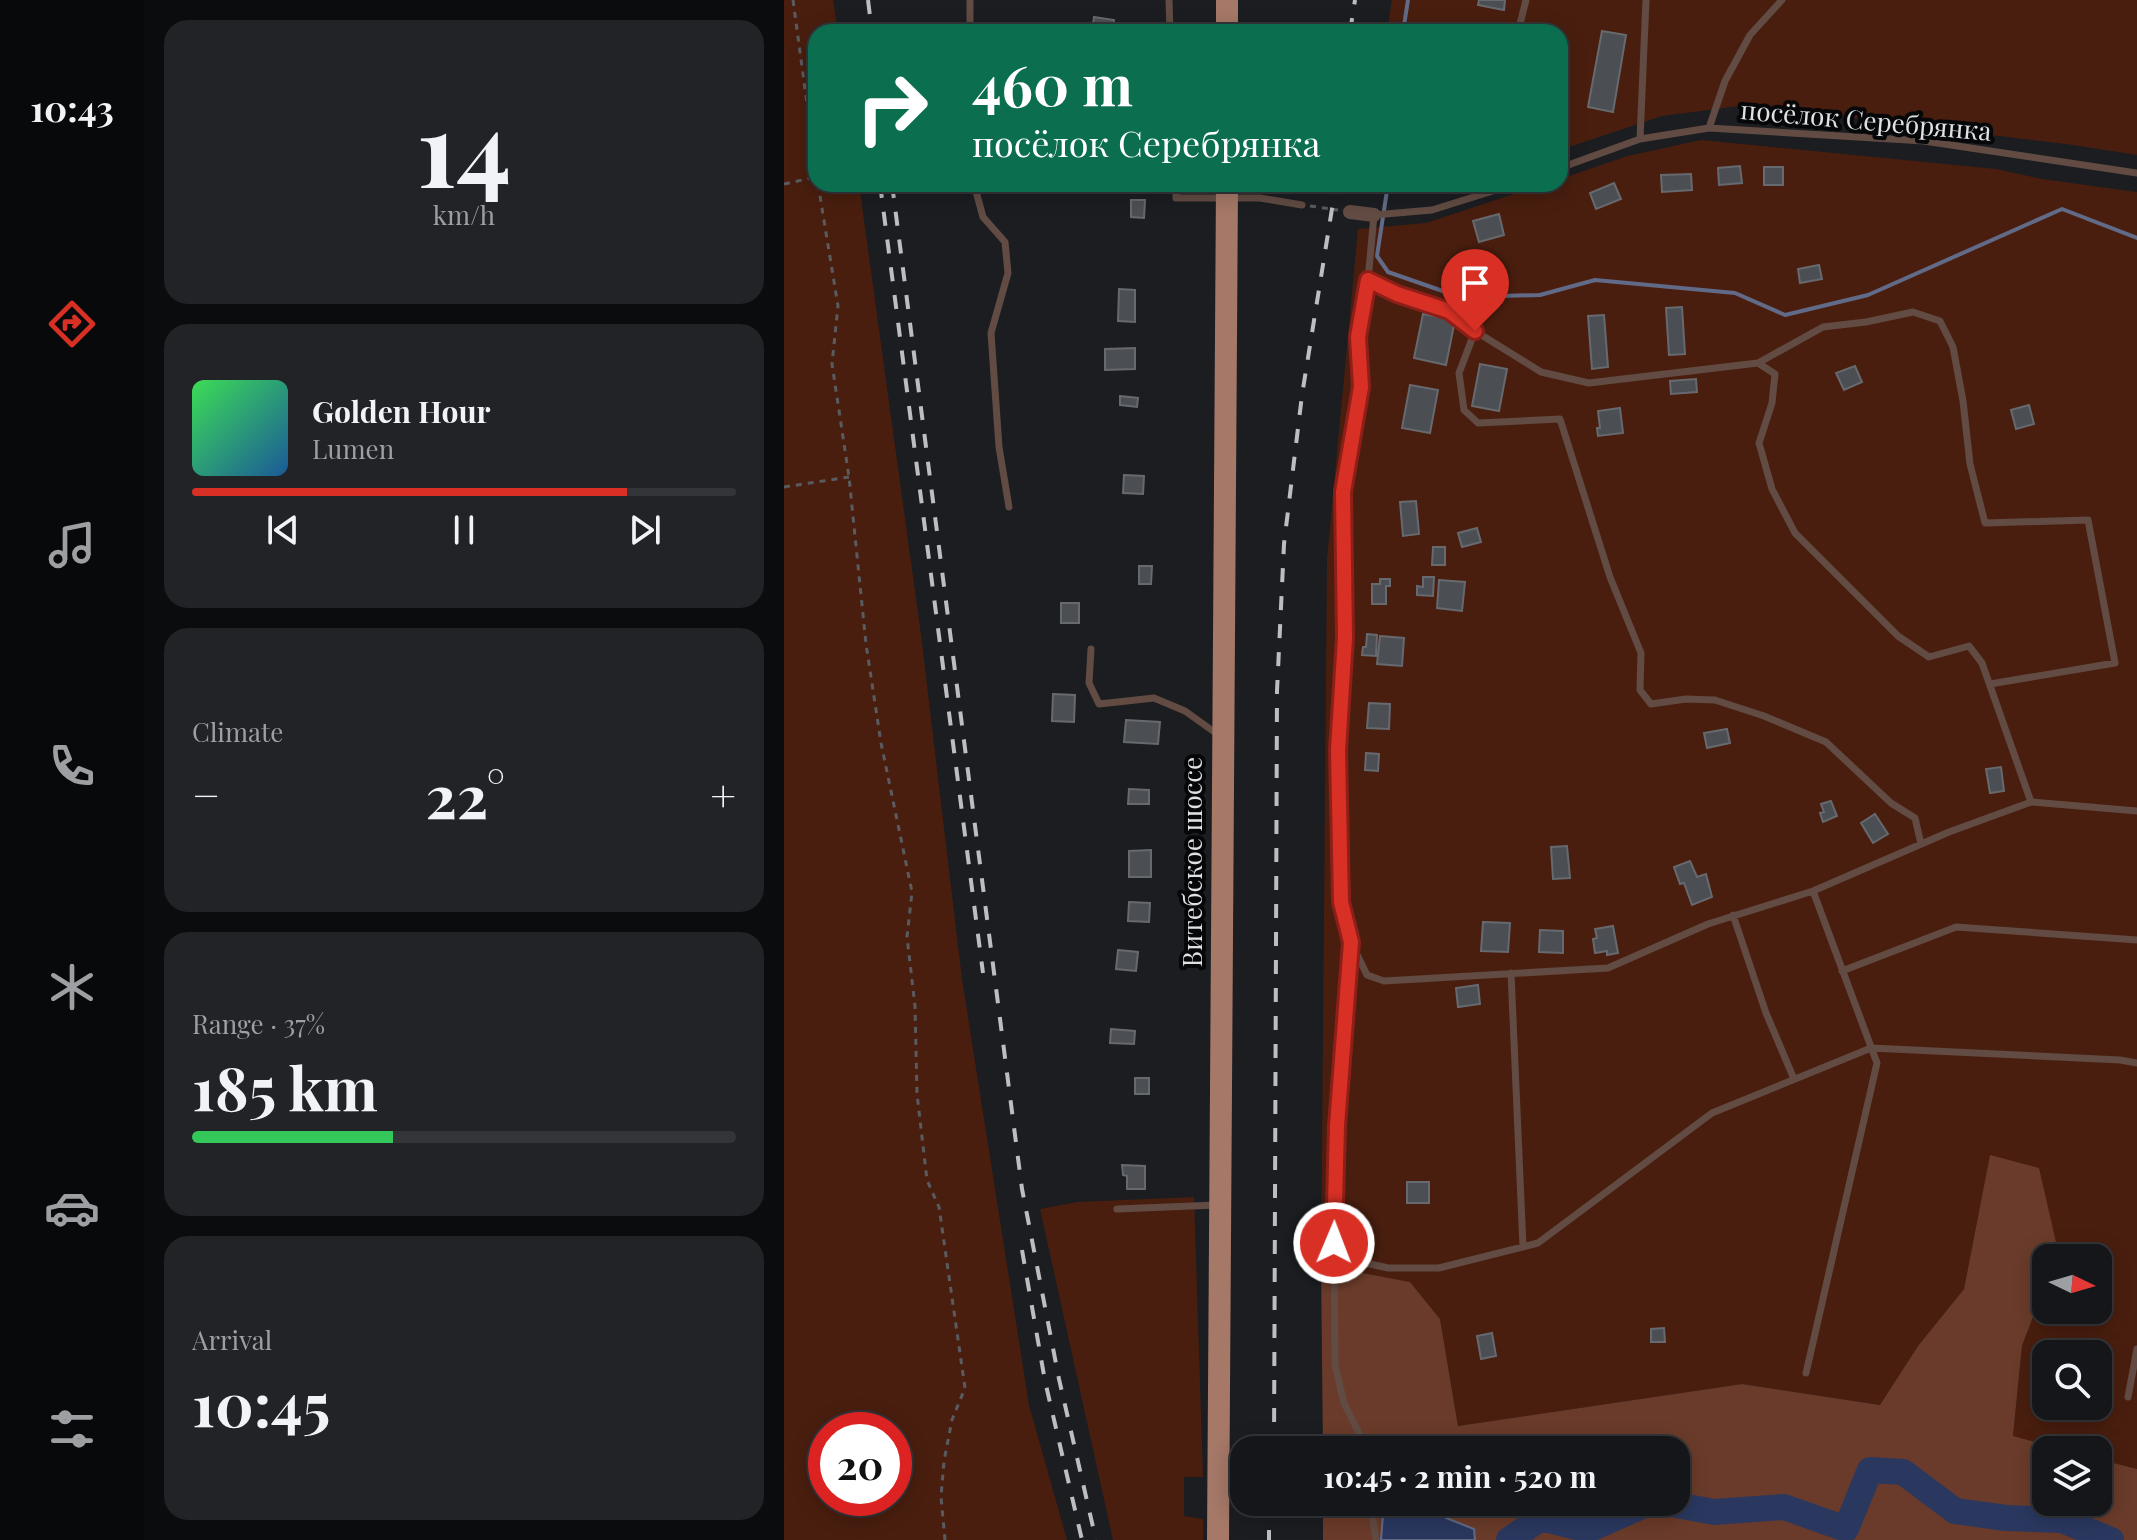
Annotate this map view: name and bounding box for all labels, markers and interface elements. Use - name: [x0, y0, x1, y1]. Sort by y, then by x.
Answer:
- text: 460 m: [972, 46, 1133, 121]
- icon: right: [840, 56, 944, 160]
- text: 14: [417, 75, 511, 214]
- text: 10:43: [30, 83, 114, 131]
- street label: посёлок Серебрянка: [1739, 91, 1993, 148]
- text: посёлок Серебрянка: [972, 118, 1320, 166]
- text: km/h: [433, 197, 495, 232]
- pin: [1441, 249, 1509, 331]
- icon: arrive: [1453, 261, 1497, 305]
- icon: directions: [44, 296, 100, 352]
- text: Golden Hour: [312, 391, 491, 431]
- text: Lumen: [312, 431, 394, 466]
- icon: previous: [261, 508, 305, 552]
- icon: pause: [442, 508, 486, 552]
- icon: next: [623, 508, 667, 552]
- icon: music: [44, 517, 100, 573]
- text: Climate: [192, 714, 283, 749]
- icon: phone: [44, 738, 100, 794]
- text: 22°: [425, 754, 505, 834]
- street label: Витебское шоссе: [1174, 757, 1209, 967]
- text: −: [192, 764, 220, 823]
- text: +: [710, 764, 736, 823]
- icon: climate: [44, 959, 100, 1015]
- text: Range · 37%: [192, 1006, 325, 1041]
- text: 185 km: [192, 1046, 378, 1126]
- icon: car: [44, 1180, 100, 1236]
- position arrow: [1292, 1201, 1376, 1285]
- north arrow: [2032, 1244, 2112, 1324]
- map controls: [2032, 1244, 2112, 1516]
- text: Arrival: [192, 1322, 272, 1357]
- button: search: [2032, 1340, 2112, 1420]
- text: 10:45: [192, 1362, 330, 1442]
- icon: filters: [44, 1401, 100, 1457]
- speed limit sign: 20: [808, 1412, 912, 1516]
- button: layers: [2032, 1436, 2112, 1516]
- text: 10:45 · 2 min · 520 m: [1323, 1456, 1597, 1496]

